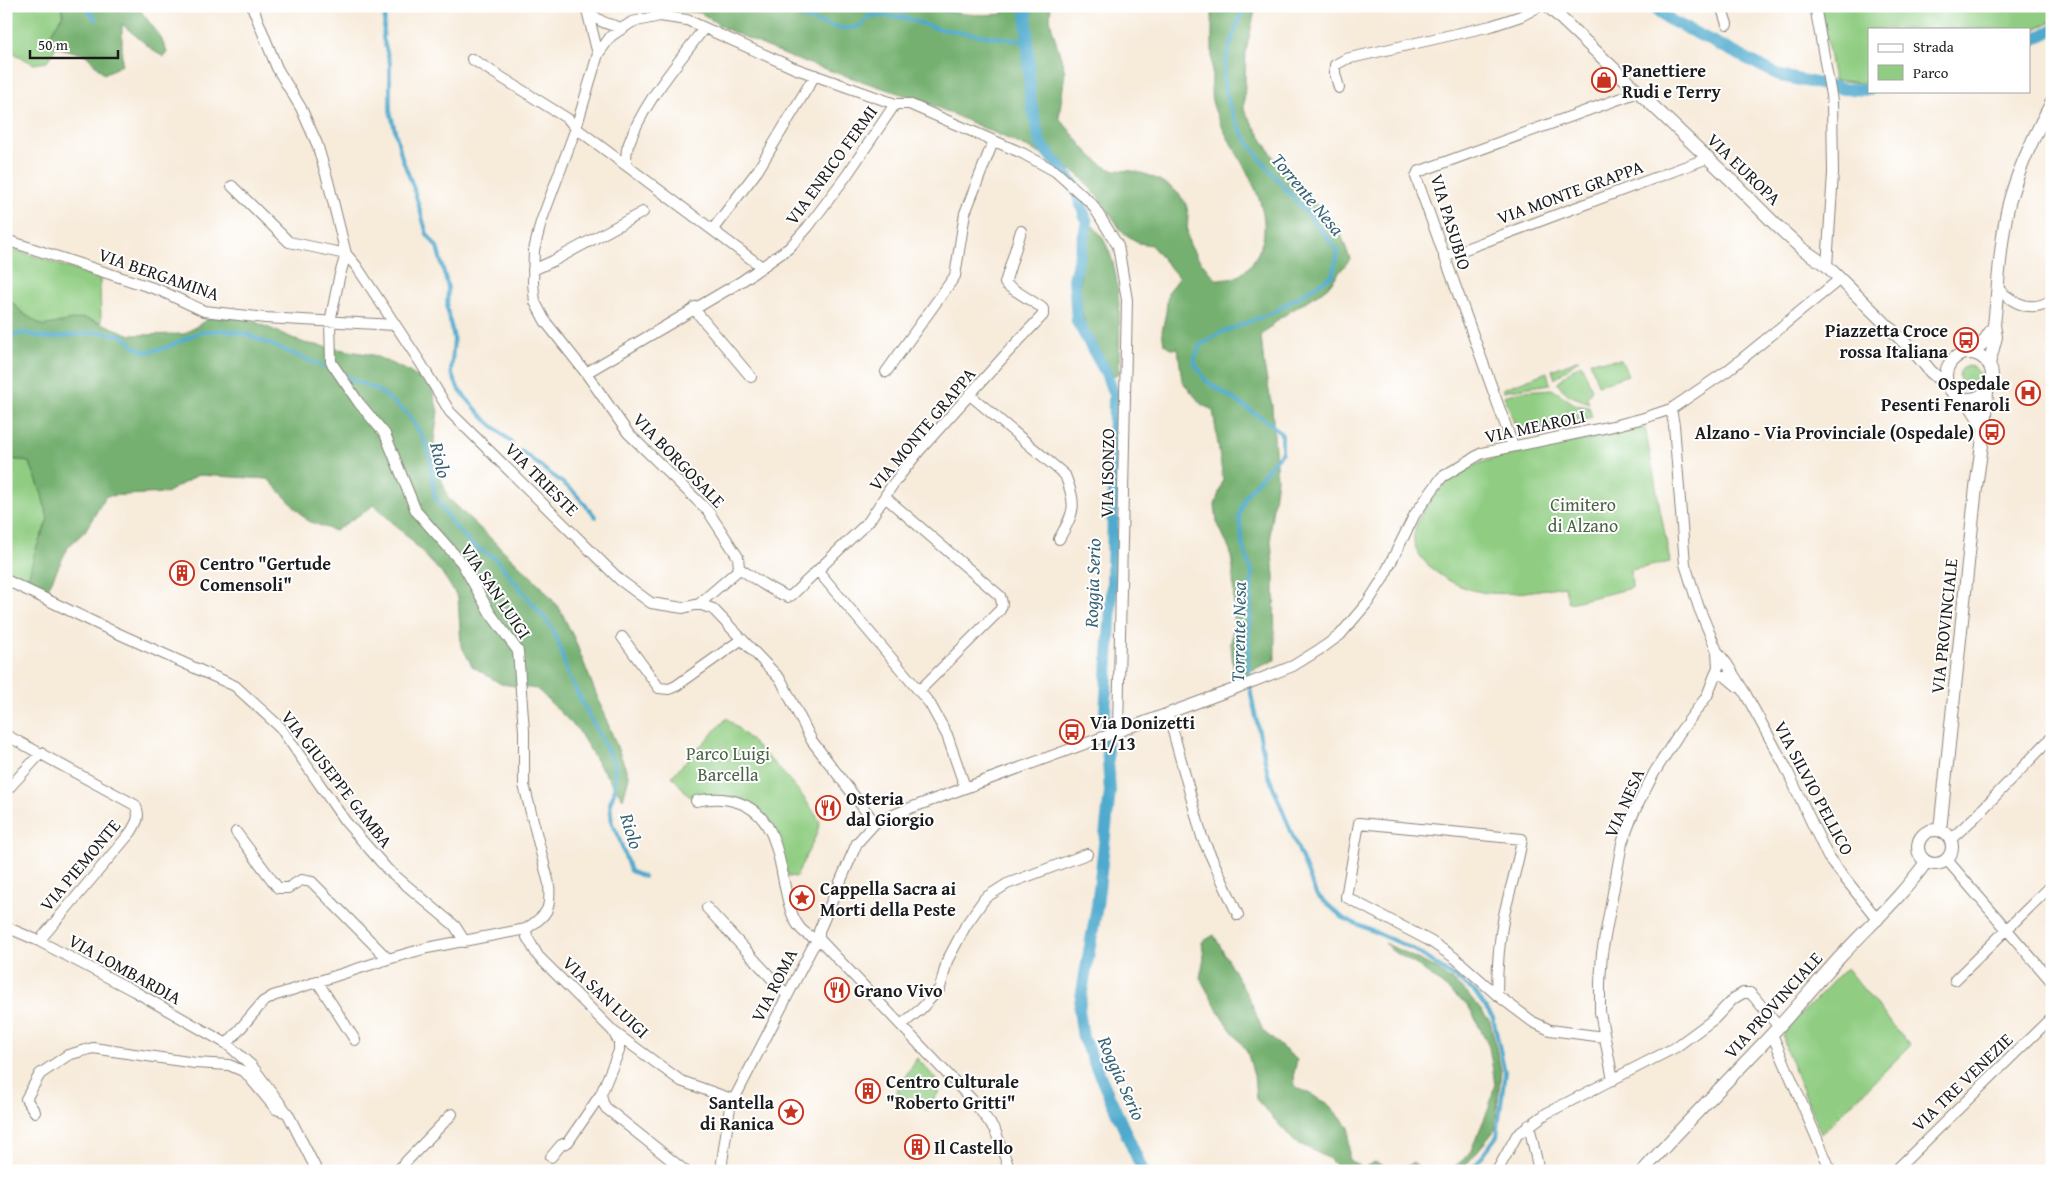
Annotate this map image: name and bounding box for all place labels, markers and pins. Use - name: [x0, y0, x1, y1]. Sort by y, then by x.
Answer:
- place label: Panettiere Rudi e Terry: [1622, 57, 1721, 105]
- shop icon: Panettiere Rudi e Terry: [1591, 67, 1617, 93]
- place label: Piazzetta Croce rossa Italiana: [1825, 317, 1949, 365]
- bus stop icon: Piazzetta Croce rossa Italiana: [1953, 327, 1979, 353]
- place label: Ospedale Pesenti Fenaroli: [1881, 370, 2010, 418]
- hospital icon: Ospedale Pesenti Fenaroli: [2015, 380, 2041, 406]
- place label: Alzano - Via Provinciale (Ospedale): [1695, 419, 1974, 446]
- bus stop icon: Alzano - Via Provinciale (Ospedale): [1979, 419, 2005, 445]
- place label: Centro "Gertude Comensoli": [200, 550, 331, 598]
- building icon: Centro "Gertude Comensoli": [169, 560, 195, 586]
- place label: Via Donizetti 11/13: [1090, 709, 1195, 757]
- bus stop icon: Via Donizetti 11/13: [1059, 719, 1085, 745]
- place label: Osteria dal Giorgio: [846, 785, 935, 833]
- restaurant icon: Osteria dal Giorgio: [815, 795, 841, 821]
- place label: Cappella Sacra ai Morti della Peste: [820, 875, 957, 923]
- place icon: Cappella Sacra ai Morti della Peste: [789, 885, 815, 911]
- restaurant icon: Grano Vivo: [824, 977, 850, 1003]
- place label: Grano Vivo: [854, 977, 943, 1004]
- place label: Centro Culturale "Roberto Gritti": [886, 1068, 1019, 1116]
- building icon: Centro Culturale "Roberto Gritti": [855, 1078, 881, 1104]
- place label: Santella di Ranica: [700, 1089, 775, 1137]
- place icon: Santella di Ranica: [778, 1099, 804, 1125]
- building icon: Il Castello: [904, 1134, 930, 1160]
- place label: Il Castello: [934, 1134, 1014, 1161]

